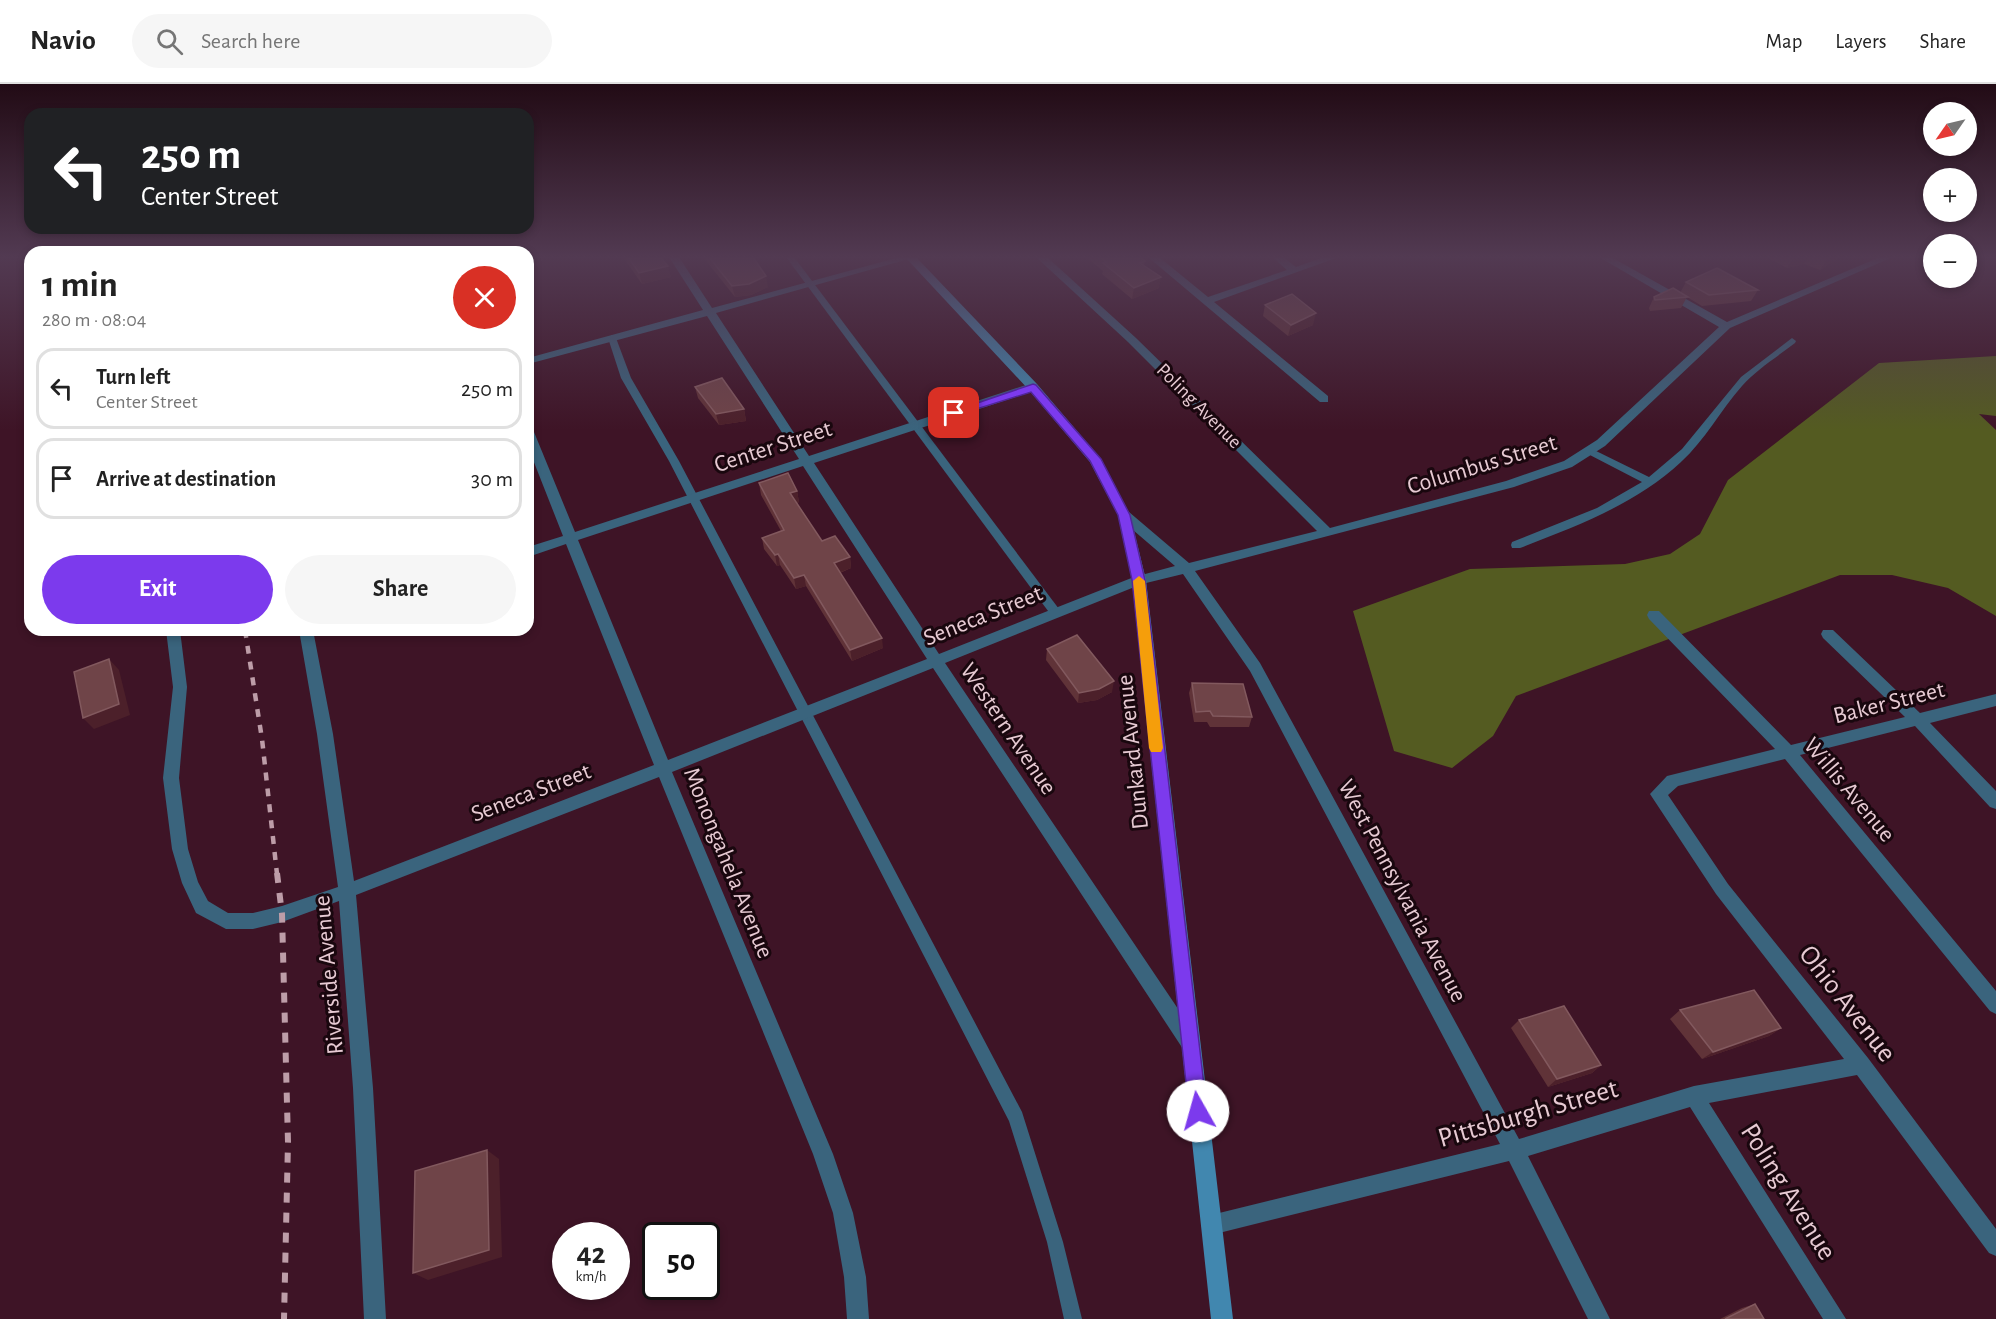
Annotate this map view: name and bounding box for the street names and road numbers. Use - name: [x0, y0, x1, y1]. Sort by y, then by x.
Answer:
- street label: Poling Avenue: [1153, 360, 1245, 452]
- street label: Center Street: [711, 417, 835, 477]
- street label: Columbus Street: [1404, 431, 1560, 499]
- street label: Seneca Street: [920, 581, 1046, 651]
- street label: Western Avenue: [955, 659, 1061, 799]
- street label: Dunkard Avenue: [1113, 674, 1153, 830]
- street label: Baker Street: [1831, 678, 1947, 728]
- street label: Willis Avenue: [1799, 733, 1899, 847]
- street label: Seneca Street: [468, 759, 594, 827]
- street label: Monongahela Avenue: [679, 764, 777, 962]
- street label: West Pennsylvania Avenue: [1333, 776, 1471, 1006]
- street label: Riverside Avenue: [310, 894, 348, 1056]
- street label: Ohio Avenue: [1793, 941, 1901, 1067]
- street label: Pittsburgh Street: [1435, 1075, 1621, 1153]
- street label: Poling Avenue: [1735, 1119, 1841, 1265]

